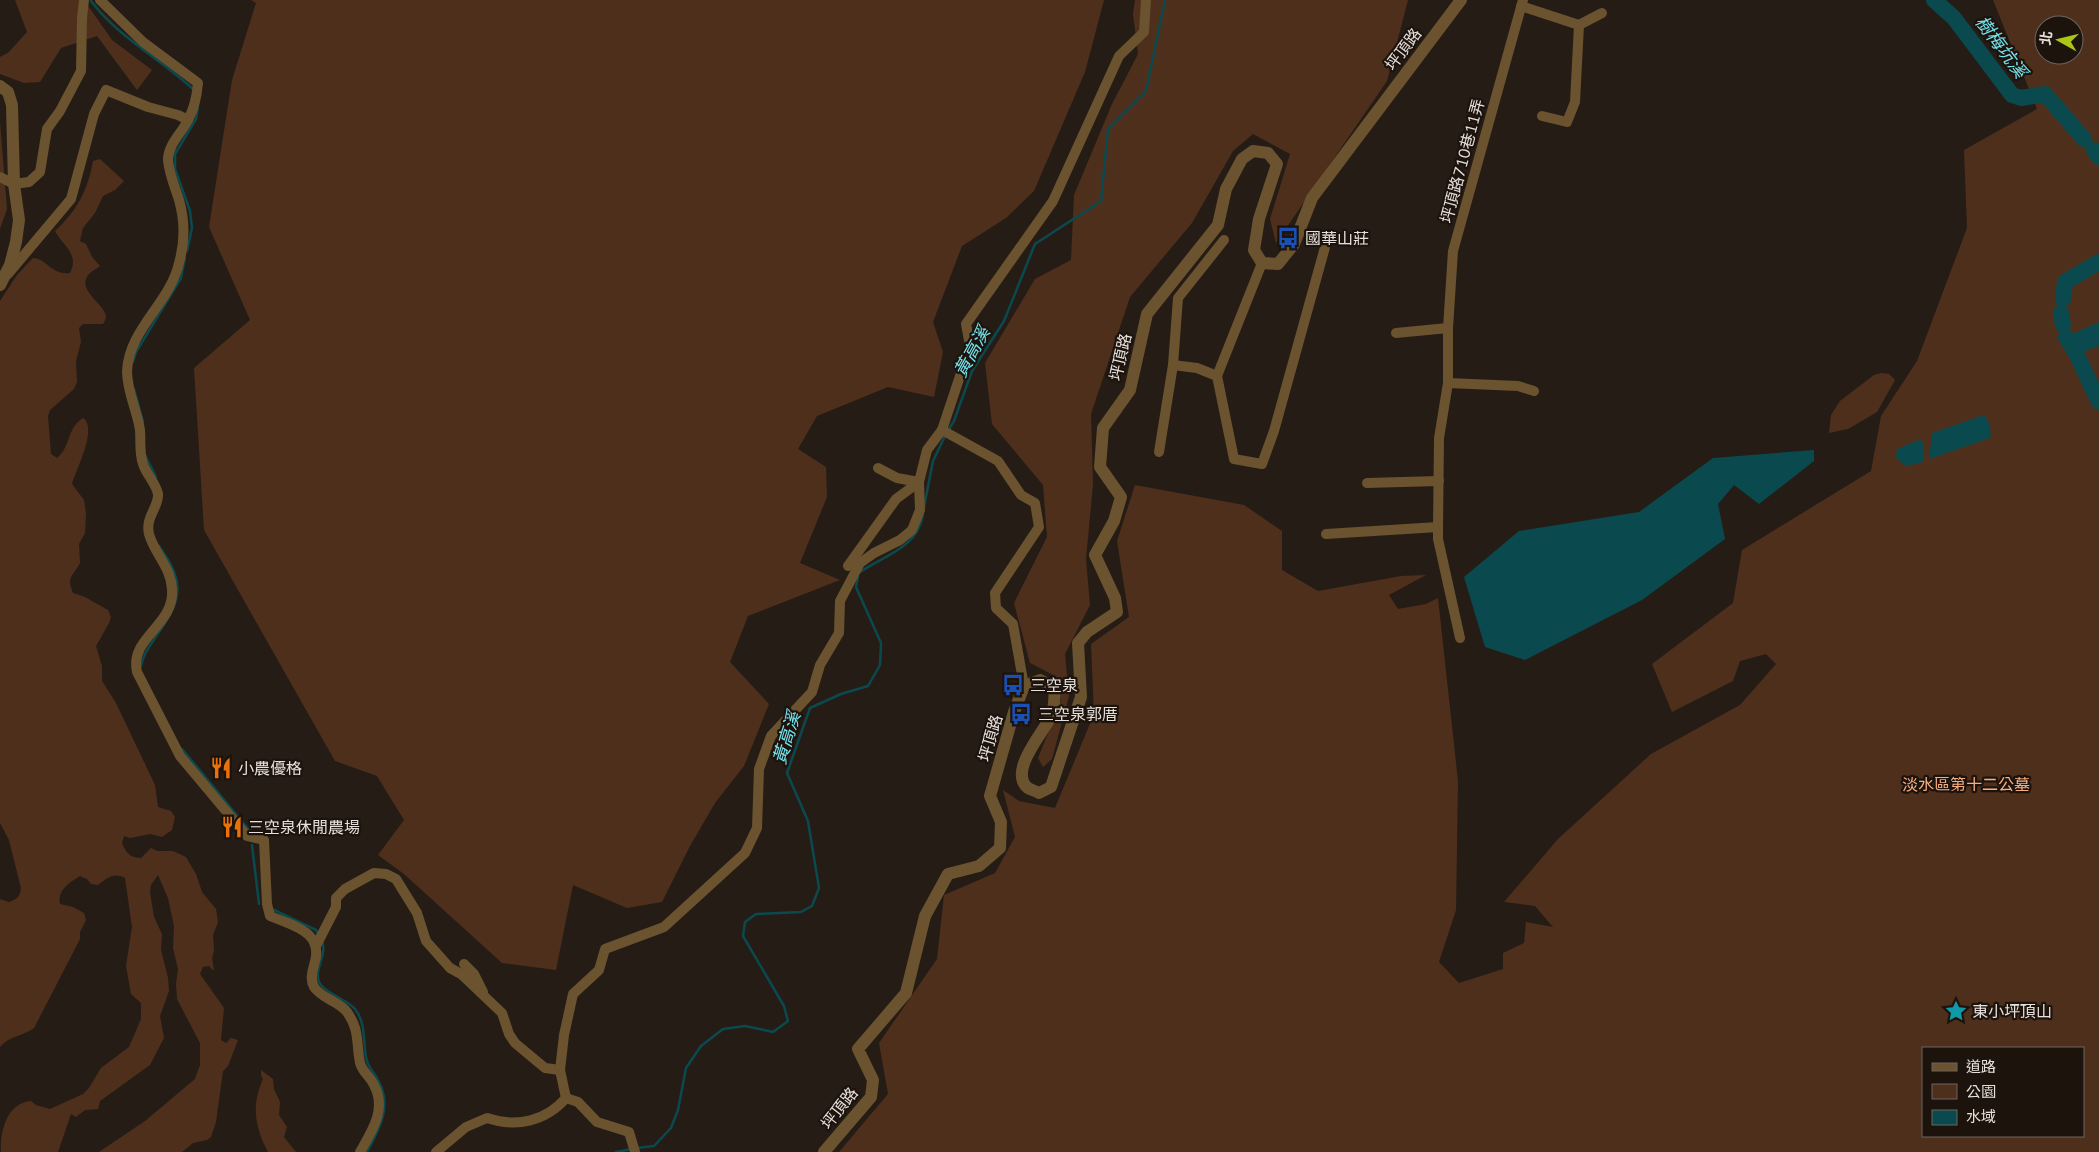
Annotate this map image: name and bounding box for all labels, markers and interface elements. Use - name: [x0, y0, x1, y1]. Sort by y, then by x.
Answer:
- water label: 樹梅坑溪: [1970, 11, 2034, 85]
- north arrow: [2034, 15, 2084, 65]
- street label: 坪頂路: [1381, 24, 1427, 75]
- text: 北: [2036, 30, 2057, 47]
- street label: 坪頂路710巷11弄: [1436, 97, 1490, 226]
- bus stop icon: 國華山莊: [1275, 225, 1301, 251]
- place label: 國華山莊: [1305, 228, 1369, 250]
- water label: 黃高溪: [948, 320, 997, 381]
- street label: 坪頂路: [1105, 331, 1137, 383]
- bus stop icon: 三空泉: [1000, 672, 1026, 698]
- place label: 三空泉: [1030, 675, 1078, 697]
- bus stop icon: 三空泉郭厝: [1008, 701, 1034, 727]
- place label: 三空泉郭厝: [1038, 704, 1118, 726]
- water label: 黃高溪: [768, 706, 807, 767]
- street label: 坪頂路: [974, 712, 1008, 764]
- restaurant icon: 小農優格: [208, 755, 234, 781]
- place label: 小農優格: [238, 758, 302, 780]
- park label: 淡水區第十二公墓: [1902, 774, 2030, 796]
- restaurant icon: 三空泉休閒農場: [219, 814, 245, 840]
- place label: 三空泉休閒農場: [248, 817, 360, 839]
- place icon: 東小坪頂山: [1943, 998, 1969, 1024]
- place label: 東小坪頂山: [1972, 1001, 2052, 1023]
- legend: [1922, 1047, 2084, 1137]
- text: 道路: [1966, 1057, 1996, 1077]
- text: 公園: [1966, 1082, 1996, 1102]
- street label: 坪頂路: [816, 1083, 863, 1134]
- text: 水域: [1966, 1107, 1996, 1127]

